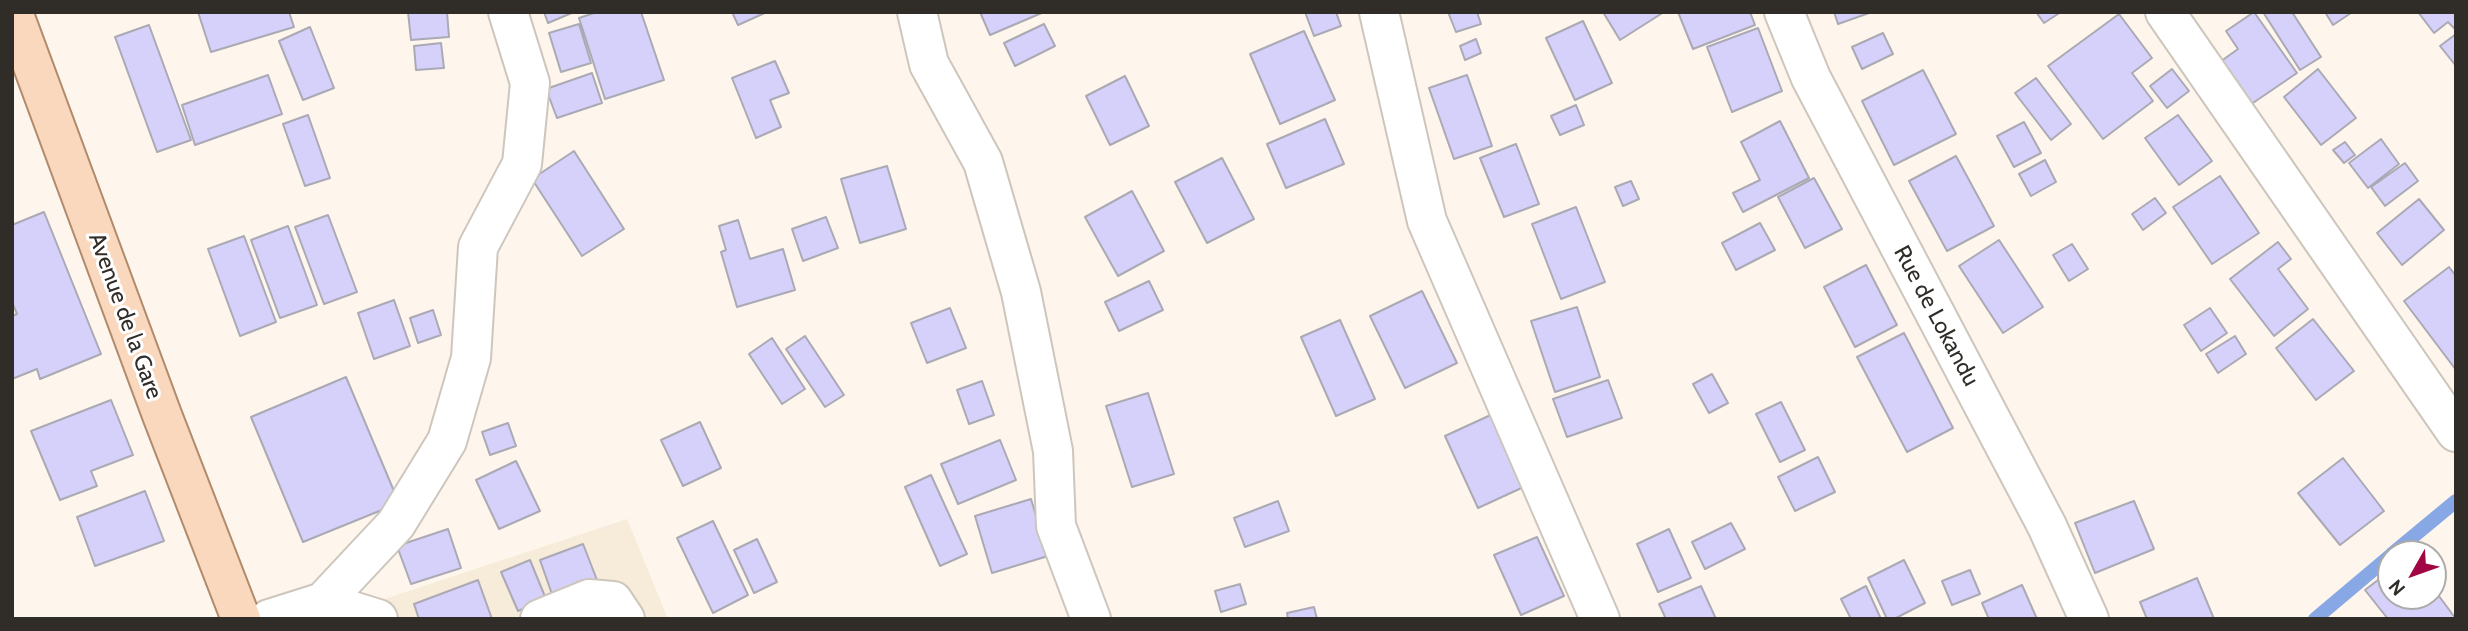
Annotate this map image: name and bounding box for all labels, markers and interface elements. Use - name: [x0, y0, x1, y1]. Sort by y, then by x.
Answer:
- street label: Avenue de la Gare: [82, 229, 168, 403]
- street label: Rue de Lokandu: [1887, 241, 1985, 391]
- north arrow: [2377, 540, 2447, 610]
- text: N: [2384, 575, 2410, 600]

